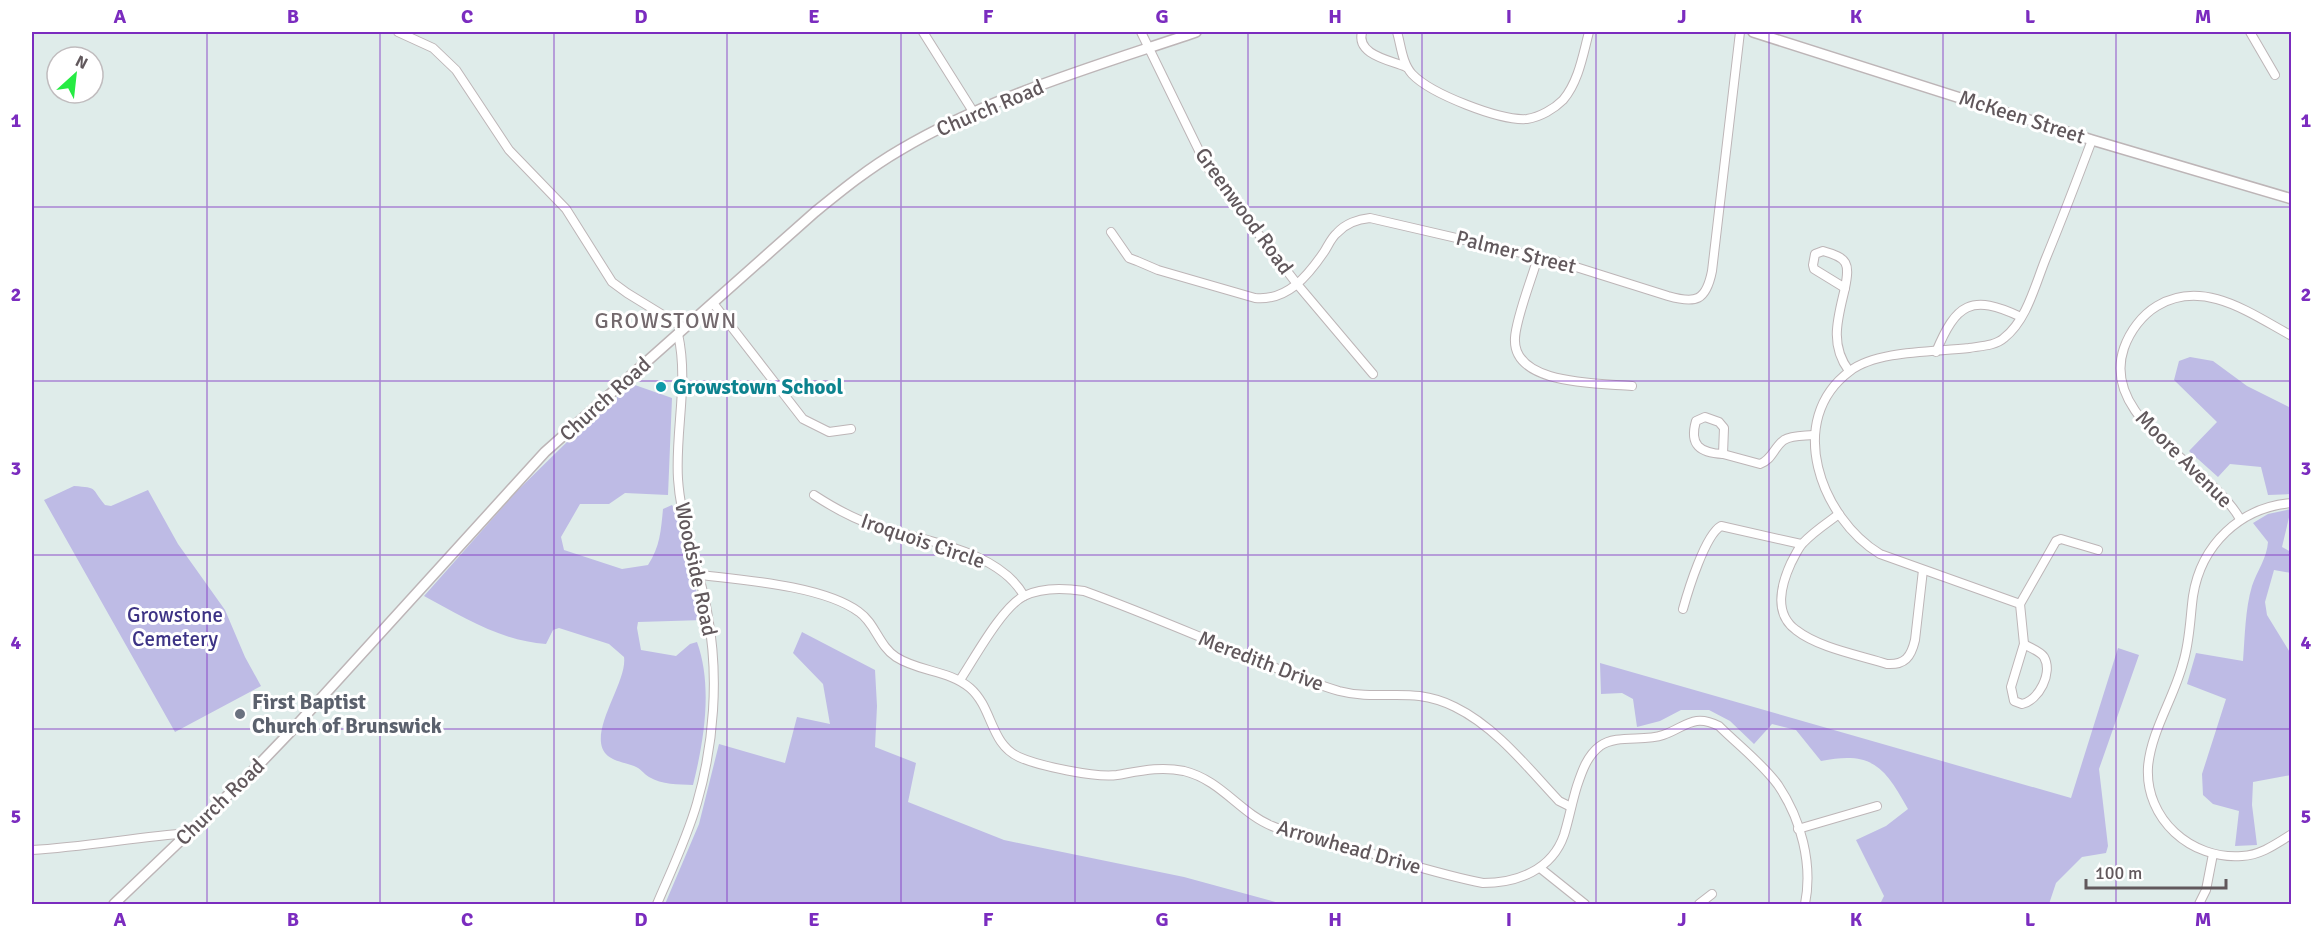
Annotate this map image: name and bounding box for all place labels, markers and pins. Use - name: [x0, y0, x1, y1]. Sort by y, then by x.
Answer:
- place label: Growstown School: [673, 374, 844, 400]
- marker: Growstown School: [654, 380, 668, 394]
- place label: First Baptist Church of Brunswick: [252, 689, 442, 739]
- marker: First Baptist Church of Brunswick: [233, 707, 247, 721]

